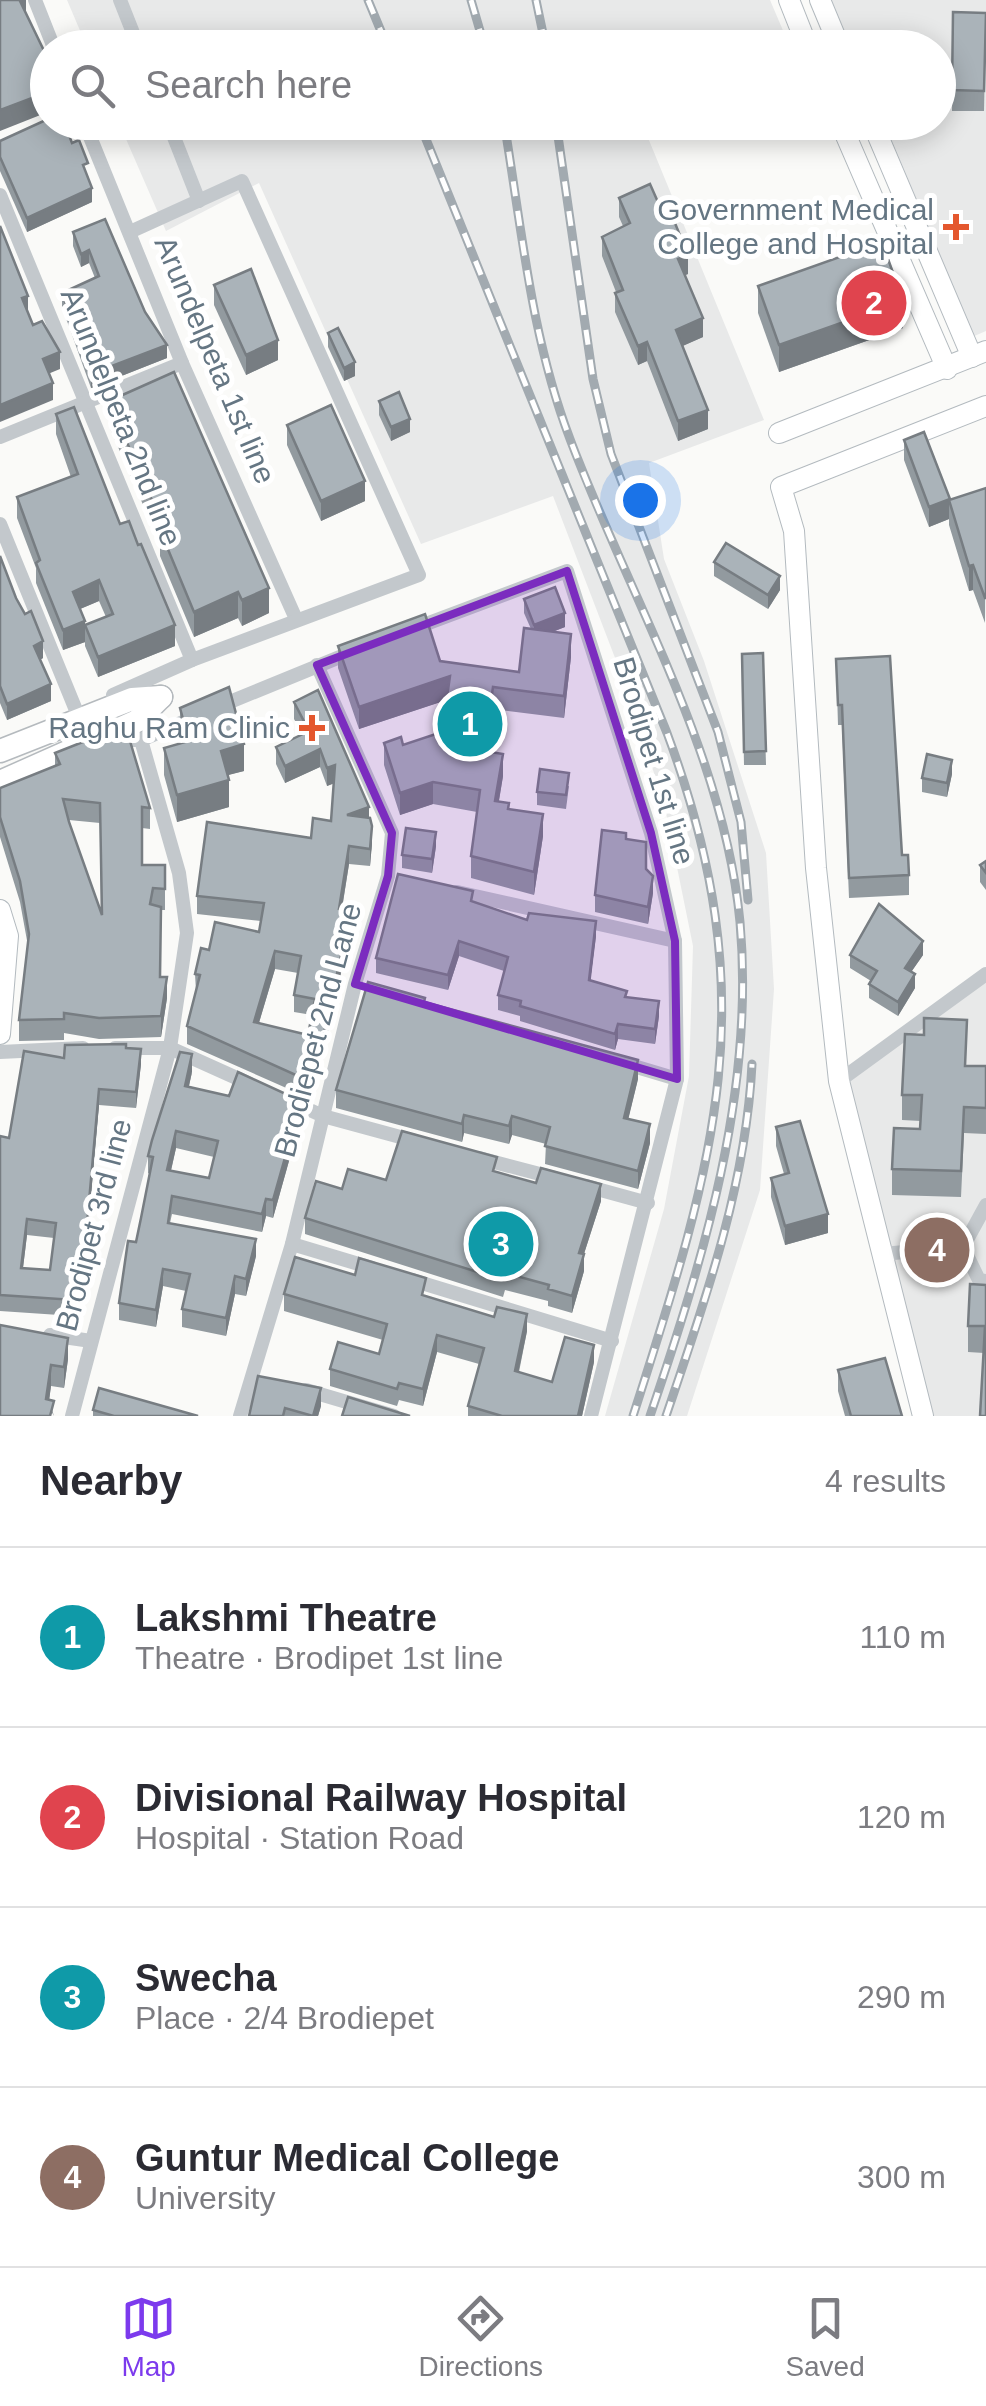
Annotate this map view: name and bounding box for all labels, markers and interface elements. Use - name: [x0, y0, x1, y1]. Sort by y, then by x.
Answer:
- search box: [30, 30, 956, 140]
- icon: search: [65, 58, 120, 113]
- text: Search here: [145, 64, 352, 106]
- place label: Government Medical College and Hospital: [657, 193, 934, 260]
- marker: Government Medical College and Hospital: [943, 214, 969, 240]
- street label: Arundelpeta 1st line: [148, 231, 282, 488]
- pin: 2: [842, 266, 906, 340]
- street label: Arundelpeta 2nd line: [55, 283, 188, 551]
- your location: [615, 475, 666, 526]
- street label: Brodipet 1st line: [607, 653, 702, 869]
- pin: 1: [438, 686, 502, 762]
- place label: Raghu Ram Clinic: [48, 711, 290, 744]
- marker: Raghu Ram Clinic: [299, 715, 325, 741]
- street label: Brodiepet 2nd Lane: [268, 899, 367, 1161]
- street label: Brodipet 3rd line: [49, 1115, 138, 1335]
- pin: 3: [468, 1206, 534, 1282]
- pin: 4: [904, 1212, 970, 1288]
- text: Nearby: [40, 1457, 182, 1504]
- text: 4 results: [825, 1463, 946, 1499]
- text: Lakshmi Theatre: [135, 1597, 437, 1639]
- text: 1: [64, 1619, 81, 1655]
- text: 110 m: [859, 1619, 946, 1655]
- text: Theatre · Brodipet 1st line: [135, 1640, 503, 1676]
- text: Divisional Railway Hospital: [135, 1777, 627, 1819]
- text: 2: [64, 1799, 81, 1835]
- text: 120 m: [857, 1799, 946, 1835]
- text: Hospital · Station Road: [135, 1820, 464, 1856]
- text: Swecha: [135, 1957, 277, 1999]
- text: 3: [64, 1979, 81, 2015]
- text: 290 m: [857, 1979, 946, 2015]
- text: Place · 2/4 Brodiepet: [135, 2000, 434, 2036]
- text: Guntur Medical College: [135, 2137, 559, 2179]
- text: 4: [64, 2159, 81, 2195]
- text: 300 m: [857, 2159, 946, 2195]
- text: University: [135, 2180, 275, 2216]
- tab: Map: [121, 2291, 176, 2383]
- tab: Directions: [419, 2291, 543, 2383]
- tab: Saved: [785, 2291, 865, 2383]

